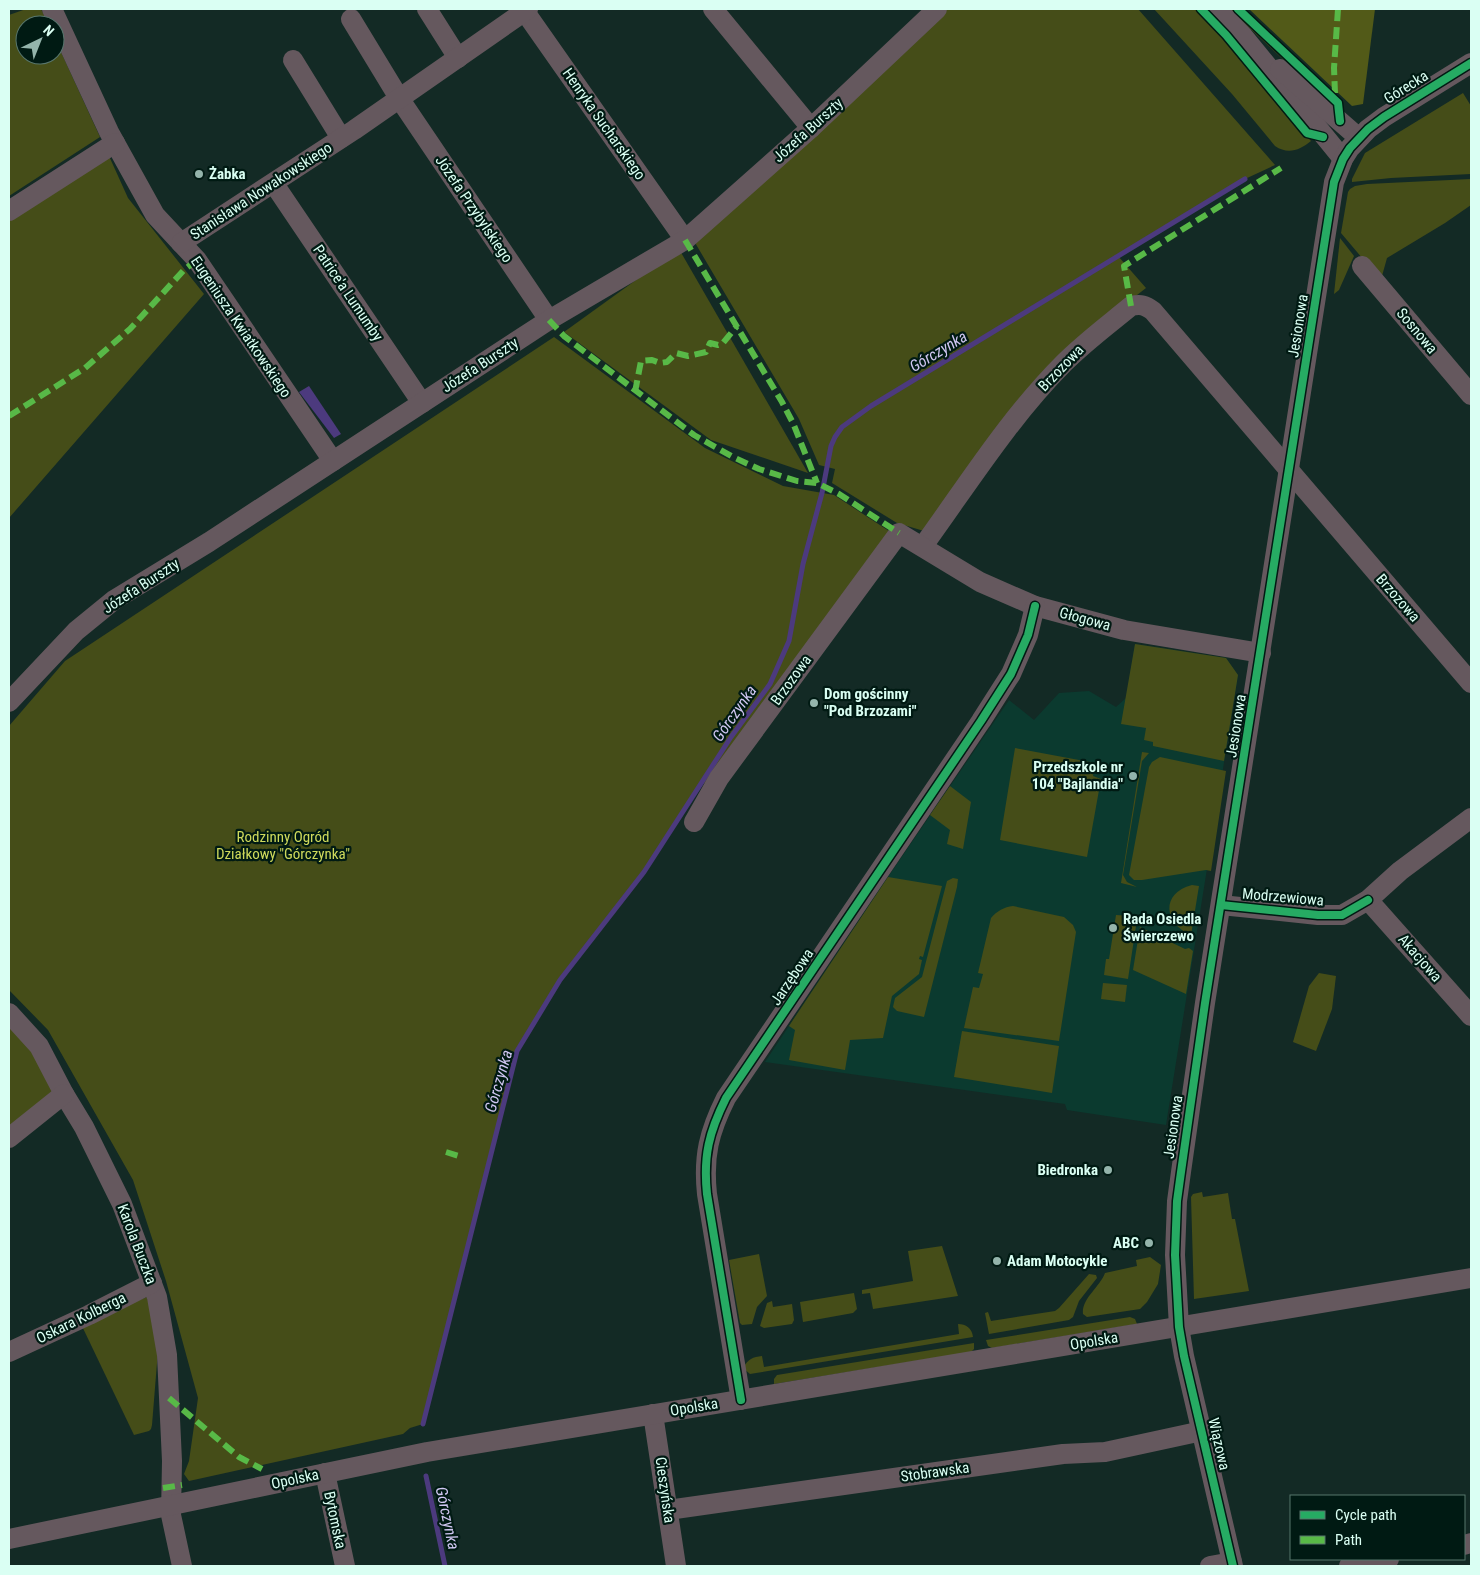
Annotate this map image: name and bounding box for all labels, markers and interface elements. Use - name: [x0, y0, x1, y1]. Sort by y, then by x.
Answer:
- north arrow: [15, 15, 65, 65]
- text: N: [40, 22, 57, 39]
- street label: Henryka Sucharskiego: [559, 65, 649, 183]
- street label: Górecka: [1381, 66, 1431, 108]
- street label: Józefa Burszty: [769, 94, 847, 166]
- street label: Stanisława Nowakowskiego: [187, 138, 335, 244]
- street label: Józefa Przybylskiego: [432, 152, 516, 266]
- place label: Żabka: [209, 165, 246, 183]
- marker: Żabka: [193, 168, 205, 180]
- street label: Patrice'a Lumumby: [309, 242, 387, 344]
- street label: Eugeniusza Kwiatkowskiego: [187, 253, 295, 401]
- street label: Jesionowa: [1284, 293, 1312, 359]
- street label: Sosnowa: [1393, 305, 1441, 357]
- water label: Górczynka: [906, 327, 971, 376]
- street label: Józefa Burszty: [438, 334, 522, 396]
- street label: Brzozowa: [1035, 341, 1087, 395]
- street label: Józefa Burszty: [99, 555, 183, 617]
- street label: Brzozowa: [1372, 570, 1424, 626]
- street label: Głogowa: [1058, 604, 1112, 634]
- street label: Brzozowa: [767, 651, 815, 709]
- water label: Górczynka: [708, 682, 761, 745]
- place label: Dom gościnny "Pod Brzozami": [824, 685, 917, 720]
- street label: Jesionowa: [1222, 693, 1250, 759]
- marker: Dom gościnny "Pod Brzozami": [808, 697, 820, 709]
- place label: Przedszkole nr 104 "Bajlandia": [1032, 758, 1123, 793]
- marker: Przedszkole nr 104 "Bajlandia": [1127, 770, 1139, 782]
- park label: Rodzinny Ogród Działkowy "Górczynka": [216, 828, 350, 863]
- street label: Modrzewiowa: [1241, 884, 1325, 910]
- place label: Rada Osiedla Świerczewo: [1123, 910, 1201, 945]
- marker: Rada Osiedla Świerczewo: [1107, 922, 1119, 934]
- street label: Akacjowa: [1394, 930, 1446, 986]
- street label: Jarzębowa: [767, 945, 817, 1009]
- water label: Górczynka: [481, 1048, 516, 1114]
- street label: Jesionowa: [1160, 1094, 1186, 1160]
- place label: Biedronka: [1037, 1161, 1098, 1179]
- marker: Biedronka: [1102, 1164, 1114, 1176]
- street label: Karola Buczka: [113, 1201, 161, 1287]
- place label: ABC: [1113, 1234, 1139, 1252]
- marker: ABC: [1143, 1237, 1155, 1249]
- place label: Adam Motocykle: [1007, 1252, 1107, 1270]
- marker: Adam Motocykle: [991, 1255, 1003, 1267]
- street label: Oskara Kolberga: [33, 1289, 129, 1347]
- street label: Opolska: [1069, 1328, 1119, 1354]
- street label: Opolska: [669, 1394, 719, 1420]
- street label: Wiązowa: [1204, 1416, 1234, 1472]
- street label: Cieszyńska: [651, 1456, 679, 1524]
- street label: Stobrawska: [900, 1458, 970, 1486]
- street label: Opolska: [270, 1465, 320, 1493]
- water label: Górczynka: [432, 1485, 463, 1551]
- street label: Bytomska: [320, 1490, 350, 1550]
- legend: [1290, 1495, 1465, 1560]
- text: Cycle path: [1335, 1506, 1397, 1524]
- text: Path: [1335, 1531, 1362, 1549]

